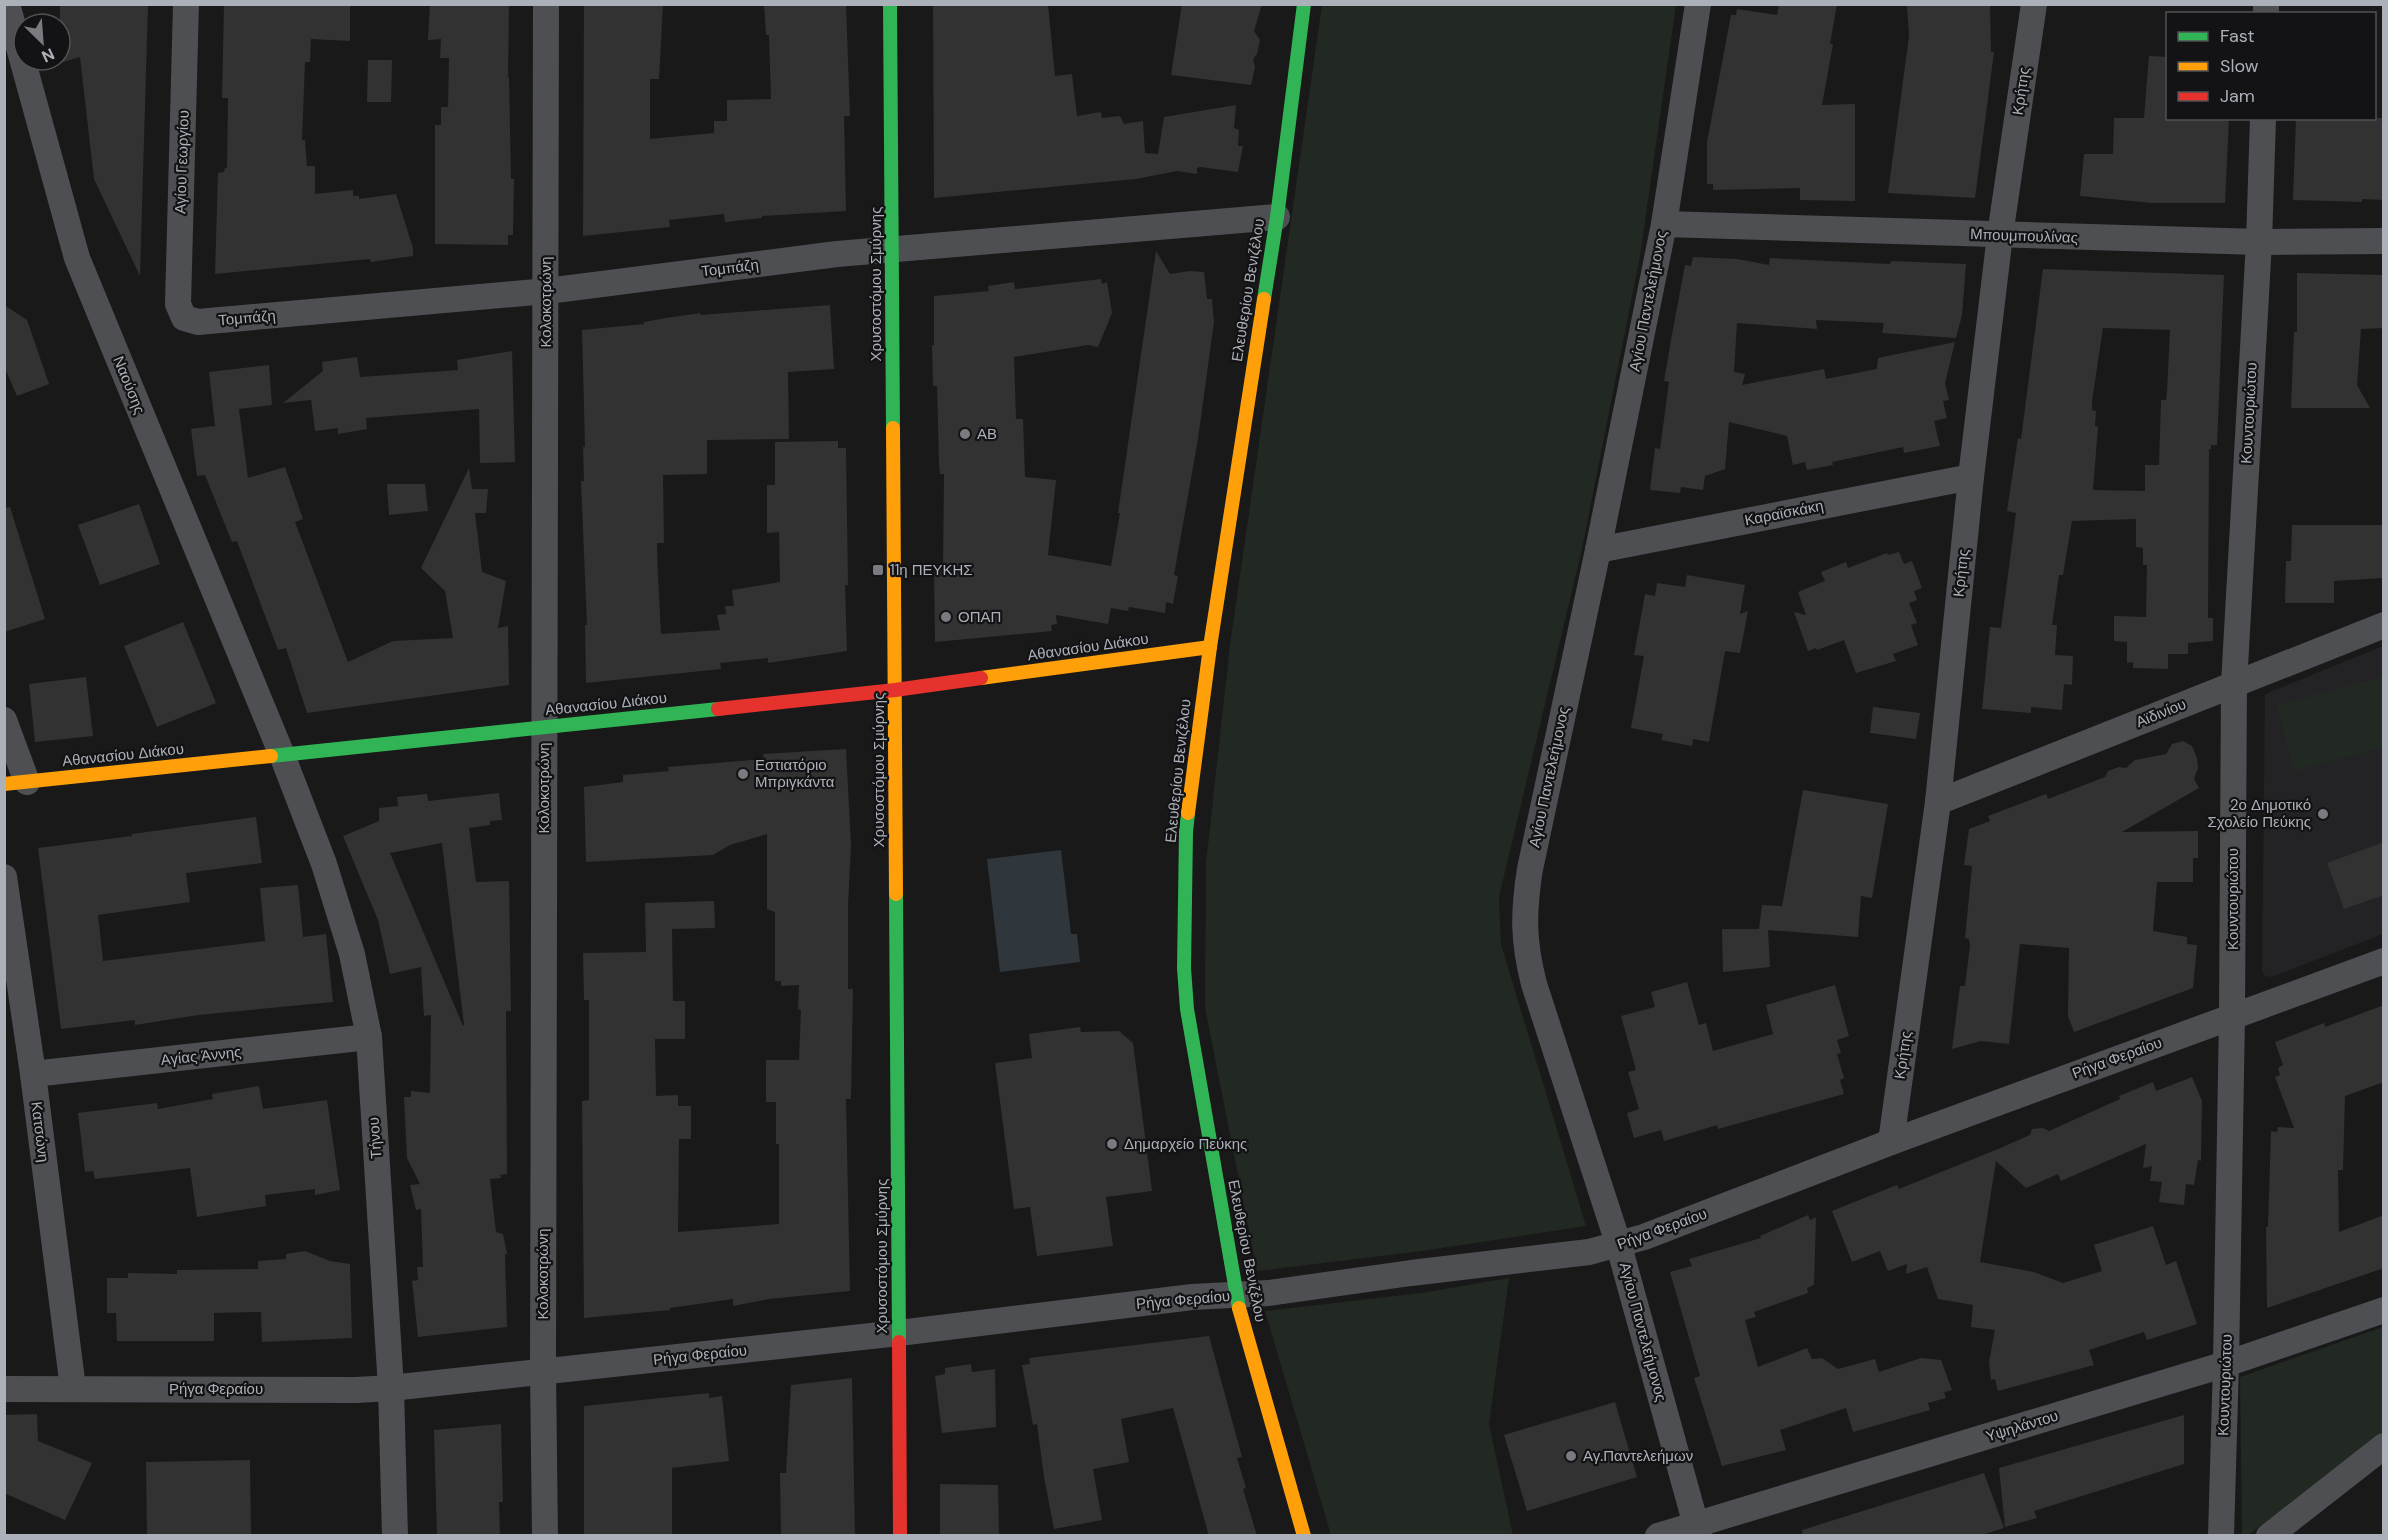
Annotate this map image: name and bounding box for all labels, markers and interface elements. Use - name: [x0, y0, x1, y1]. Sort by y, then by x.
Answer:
- north arrow: [12, 12, 72, 72]
- legend: [2166, 12, 2376, 120]
- text: Fast: [2220, 24, 2255, 48]
- text: N: [38, 43, 58, 67]
- text: Slow: [2220, 54, 2259, 78]
- street label: Κρήτης: [2008, 66, 2034, 116]
- text: Jam: [2220, 84, 2255, 108]
- street label: Αγίου Γεωργίου: [170, 110, 194, 214]
- street label: Χρυσοστόμου Σμύρνης: [866, 207, 886, 361]
- street label: Ελευθερίου Βενιζέλου: [1227, 217, 1269, 363]
- street label: Μπουμπουλίνας: [1970, 224, 2078, 248]
- street label: Αγίου Παντελεήμονος: [1625, 229, 1671, 373]
- street label: Τομπάζη: [700, 255, 760, 281]
- street label: Κολοκοτρώνη: [536, 257, 556, 347]
- street label: Τομπάζη: [217, 306, 277, 330]
- street label: Ναούσης: [108, 353, 150, 417]
- street label: Κουντουριώτου: [2236, 362, 2262, 464]
- place label: ΑΒ: [977, 424, 997, 444]
- marker: ΑΒ: [958, 427, 972, 441]
- street label: Καραϊσκάκη: [1743, 496, 1825, 530]
- street label: Κρήτης: [1949, 548, 1973, 598]
- place label: 11η ΠΕΥΚΗΣ: [890, 560, 973, 580]
- marker: 11η ΠΕΥΚΗΣ: [871, 563, 885, 577]
- place label: ΟΠΑΠ: [958, 607, 1001, 627]
- marker: ΟΠΑΠ: [939, 610, 953, 624]
- street label: Αθανασίου Διάκου: [1026, 629, 1150, 665]
- street label: Αθανασίου Διάκου: [544, 688, 668, 720]
- street label: Χρυσοστόμου Σμύρνης: [869, 693, 889, 847]
- street label: Αϊδινίου: [2133, 694, 2189, 732]
- street label: Ελευθερίου Βενιζέλου: [1161, 698, 1195, 844]
- street label: Αγίου Παντελεήμονος: [1524, 705, 1574, 849]
- street label: Αθανασίου Διάκου: [61, 739, 185, 771]
- street label: Κολοκοτρώνη: [534, 743, 554, 833]
- place label: Εστιατόριο Μπριγκάντα: [755, 755, 835, 792]
- marker: Εστιατόριο Μπριγκάντα: [736, 767, 750, 781]
- place label: 2ο Δημοτικό Σχολείο Πεύκης: [2208, 795, 2311, 832]
- marker: 2ο Δημοτικό Σχολείο Πεύκης: [2316, 807, 2330, 821]
- street label: Κουντουριώτου: [2223, 848, 2243, 950]
- street label: Κρήτης: [1890, 1030, 1916, 1080]
- street label: Ρήγα Φεραίου: [2069, 1032, 2165, 1084]
- street label: Αγίας Άννης: [160, 1042, 242, 1070]
- street label: Κατσώνη: [26, 1100, 54, 1164]
- street label: Τήνου: [364, 1117, 386, 1159]
- place label: Δημαρχείο Πεύκης: [1124, 1134, 1247, 1154]
- marker: Δημαρχείο Πεύκης: [1105, 1137, 1119, 1151]
- street label: Ελευθερίου Βενιζέλου: [1223, 1178, 1271, 1324]
- street label: Χρυσοστόμου Σμύρνης: [872, 1179, 892, 1333]
- street label: Ρήγα Φεραίου: [1614, 1203, 1710, 1255]
- street label: Κολοκοτρώνη: [533, 1229, 553, 1319]
- street label: Αγίου Παντελεήμονος: [1615, 1260, 1671, 1404]
- street label: Ρήγα Φεραίου: [1135, 1286, 1231, 1314]
- street label: Κουντουριώτου: [2213, 1334, 2237, 1436]
- street label: Ρήγα Φεραίου: [652, 1340, 748, 1370]
- street label: Ρήγα Φεραίου: [169, 1379, 263, 1399]
- street label: Υψηλάντου: [1983, 1406, 2061, 1446]
- place label: Αγ.Παντελεήμων: [1583, 1446, 1693, 1466]
- marker: Αγ.Παντελεήμων: [1564, 1449, 1578, 1463]

